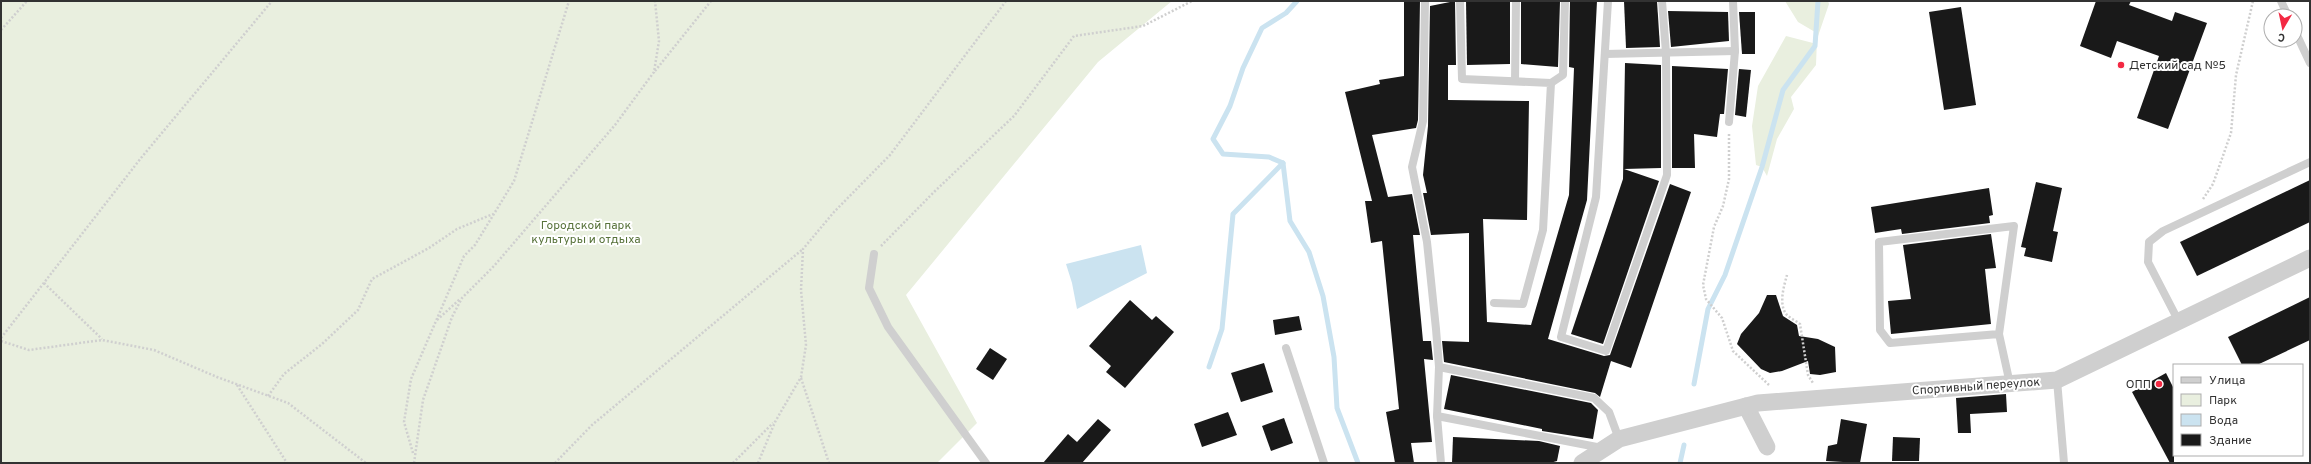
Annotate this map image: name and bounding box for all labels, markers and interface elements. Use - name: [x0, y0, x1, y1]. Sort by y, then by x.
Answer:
- north arrow: [2263, 8, 2303, 48]
- text: С: [2277, 29, 2286, 44]
- place label: Детский сад №5: [2129, 58, 2226, 74]
- marker: Детский сад №5: [2116, 60, 2126, 70]
- park label: Городской парк культуры и отдыха: [531, 218, 641, 248]
- legend: [2173, 364, 2303, 456]
- text: Улица: [2209, 373, 2245, 389]
- street label: Спортивный переулок: [1911, 375, 2041, 399]
- place label: ОПП: [2126, 377, 2151, 393]
- marker: ОПП: [2154, 379, 2164, 389]
- text: Парк: [2209, 393, 2237, 409]
- text: Вода: [2209, 413, 2238, 429]
- text: Здание: [2209, 433, 2252, 449]

